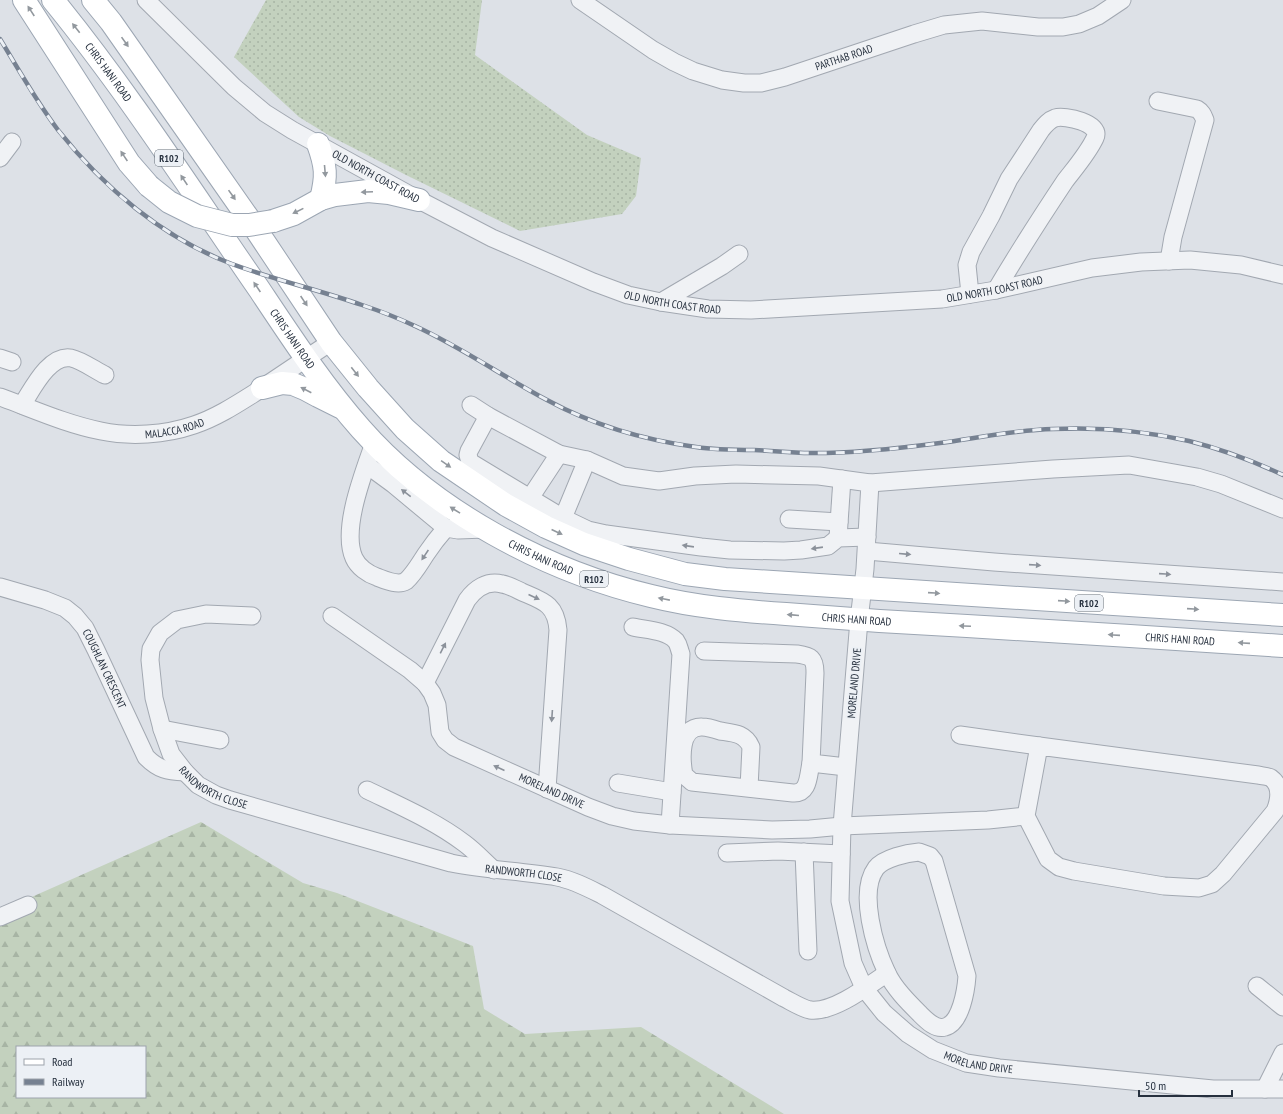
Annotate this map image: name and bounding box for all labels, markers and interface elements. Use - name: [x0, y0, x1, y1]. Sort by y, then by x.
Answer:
- one-way arrow: [27, 6, 35, 16]
- one-way arrow: [72, 22, 80, 33]
- one-way arrow: [121, 37, 129, 48]
- street label: CHRIS HANI ROAD: [82, 40, 135, 104]
- street label: PARTHAB ROAD: [813, 41, 875, 73]
- street label: OLD NORTH COAST ROAD: [330, 147, 422, 206]
- road number: R102: [155, 150, 183, 166]
- one-way arrow: [120, 151, 128, 161]
- one-way arrow: [321, 165, 328, 177]
- one-way arrow: [180, 174, 188, 185]
- one-way arrow: [228, 189, 236, 200]
- one-way arrow: [360, 189, 373, 195]
- one-way arrow: [292, 208, 304, 214]
- street label: OLD NORTH COAST ROAD: [945, 272, 1044, 305]
- one-way arrow: [253, 282, 261, 292]
- street label: OLD NORTH COAST ROAD: [622, 287, 721, 316]
- one-way arrow: [300, 295, 307, 307]
- street label: CHRIS HANI ROAD: [267, 306, 318, 372]
- one-way arrow: [351, 367, 359, 378]
- one-way arrow: [301, 387, 312, 393]
- street label: MALACCA ROAD: [144, 415, 206, 441]
- one-way arrow: [441, 460, 451, 468]
- one-way arrow: [400, 489, 411, 498]
- one-way arrow: [450, 506, 460, 514]
- one-way arrow: [551, 528, 563, 535]
- street label: CHRIS HANI ROAD: [506, 536, 576, 578]
- one-way arrow: [682, 543, 694, 549]
- one-way arrow: [811, 545, 823, 551]
- one-way arrow: [421, 550, 429, 560]
- one-way arrow: [899, 551, 911, 558]
- one-way arrow: [1029, 562, 1041, 569]
- road number: R102: [580, 571, 608, 587]
- one-way arrow: [1159, 571, 1171, 578]
- one-way arrow: [928, 589, 940, 596]
- one-way arrow: [529, 595, 541, 601]
- road number: R102: [1075, 595, 1103, 611]
- one-way arrow: [658, 596, 670, 602]
- one-way arrow: [1058, 598, 1070, 605]
- one-way arrow: [1187, 606, 1199, 613]
- street label: CHRIS HANI ROAD: [821, 610, 892, 629]
- one-way arrow: [787, 611, 799, 618]
- one-way arrow: [959, 622, 971, 629]
- street label: COUGHLAN CRESCENT: [80, 627, 129, 711]
- street label: CHRIS HANI ROAD: [1145, 630, 1215, 648]
- one-way arrow: [1107, 632, 1120, 638]
- one-way arrow: [1238, 640, 1250, 647]
- one-way arrow: [440, 642, 446, 654]
- street label: MORELAND DRIVE: [844, 647, 864, 719]
- one-way arrow: [548, 710, 555, 722]
- street label: RANDWORTH CLOSE: [176, 763, 249, 812]
- one-way arrow: [493, 765, 504, 771]
- street label: MORELAND DRIVE: [517, 770, 587, 812]
- street label: RANDWORTH CLOSE: [484, 861, 564, 885]
- legend: [16, 1046, 146, 1098]
- street label: MORELAND DRIVE: [942, 1048, 1014, 1076]
- text: Road: [52, 1054, 72, 1069]
- scale bar: [1139, 1072, 1232, 1098]
- text: Railway: [52, 1074, 85, 1089]
- text: 50 m: [1145, 1078, 1166, 1093]

